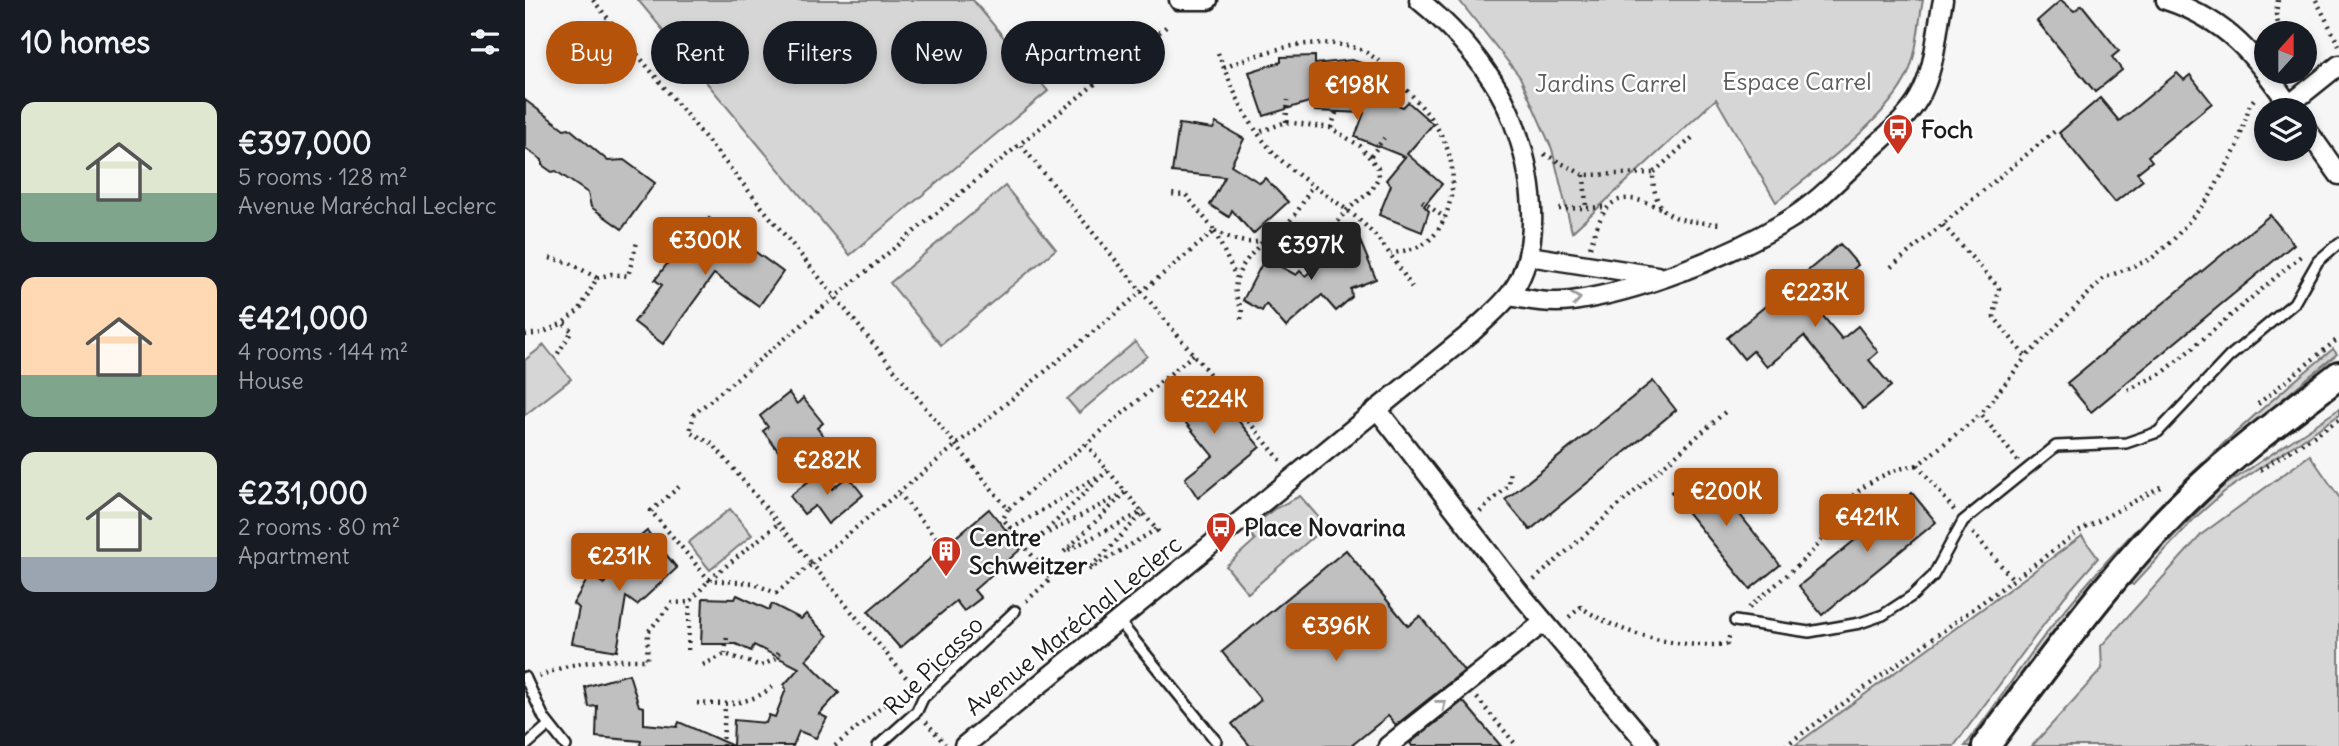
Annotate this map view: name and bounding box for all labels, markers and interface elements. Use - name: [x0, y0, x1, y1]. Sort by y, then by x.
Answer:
- chip: Buy: [546, 21, 637, 84]
- chip: Rent: [651, 21, 749, 84]
- chip: Filters: [763, 21, 877, 84]
- chip: New: [891, 21, 987, 84]
- chip: Apartment: [1001, 21, 1165, 84]
- north arrow: [2254, 21, 2317, 84]
- map controls: [2254, 21, 2317, 161]
- text: 10 homes: [21, 23, 150, 61]
- icon: filters: [466, 23, 504, 61]
- pin: €198K: [1308, 62, 1406, 122]
- park label: Espace Carrel: [1722, 66, 1872, 96]
- park label: Jardins Carrel: [1535, 68, 1687, 98]
- text: €198K: [1325, 70, 1389, 99]
- button: layers: [2254, 98, 2317, 161]
- bus stop icon: Foch: [1881, 112, 1915, 156]
- place label: Foch: [1921, 114, 1973, 144]
- text: €397,000: [238, 124, 372, 162]
- icon: home: [77, 130, 161, 214]
- text: 5 rooms · 128 m²: [238, 162, 408, 191]
- text: Avenue Maréchal Leclerc: [238, 191, 496, 220]
- pin: €300K: [656, 218, 754, 277]
- pin: €397K: [1262, 222, 1360, 282]
- text: €300K: [669, 225, 741, 254]
- text: €397K: [1278, 230, 1344, 259]
- pin: €223K: [1766, 270, 1864, 329]
- text: €223K: [1781, 277, 1849, 306]
- one-way arrow: [1570, 293, 1582, 308]
- text: €421,000: [238, 299, 368, 337]
- icon: home: [77, 305, 161, 389]
- text: 4 rooms · 144 m²: [238, 337, 408, 366]
- text: House: [238, 366, 304, 395]
- pin: €224K: [1165, 376, 1263, 436]
- text: €224K: [1180, 384, 1248, 413]
- pin: €282K: [778, 438, 876, 497]
- text: €282K: [793, 445, 861, 474]
- pin: €200K: [1677, 468, 1775, 528]
- text: €231,000: [238, 474, 368, 512]
- text: €200K: [1690, 476, 1762, 505]
- icon: home: [77, 480, 161, 564]
- pin: €421K: [1818, 494, 1916, 554]
- text: €421K: [1835, 502, 1899, 531]
- bus stop icon: Place Novarina: [1204, 510, 1238, 554]
- text: 2 rooms · 80 m²: [238, 512, 400, 541]
- place label: Place Novarina: [1244, 512, 1406, 542]
- place label: Centre Schweitzer: [969, 522, 1087, 580]
- street label: Avenue Maréchal Leclerc: [959, 529, 1187, 721]
- pin: €231K: [570, 534, 668, 593]
- building icon: Centre Schweitzer: [929, 534, 963, 578]
- text: Apartment: [238, 541, 350, 570]
- text: €231K: [587, 541, 651, 570]
- pin: €396K: [1287, 604, 1385, 663]
- street label: Rue Picasso: [877, 609, 989, 721]
- text: €396K: [1302, 611, 1370, 640]
- one-way arrow: [1434, 699, 1447, 712]

